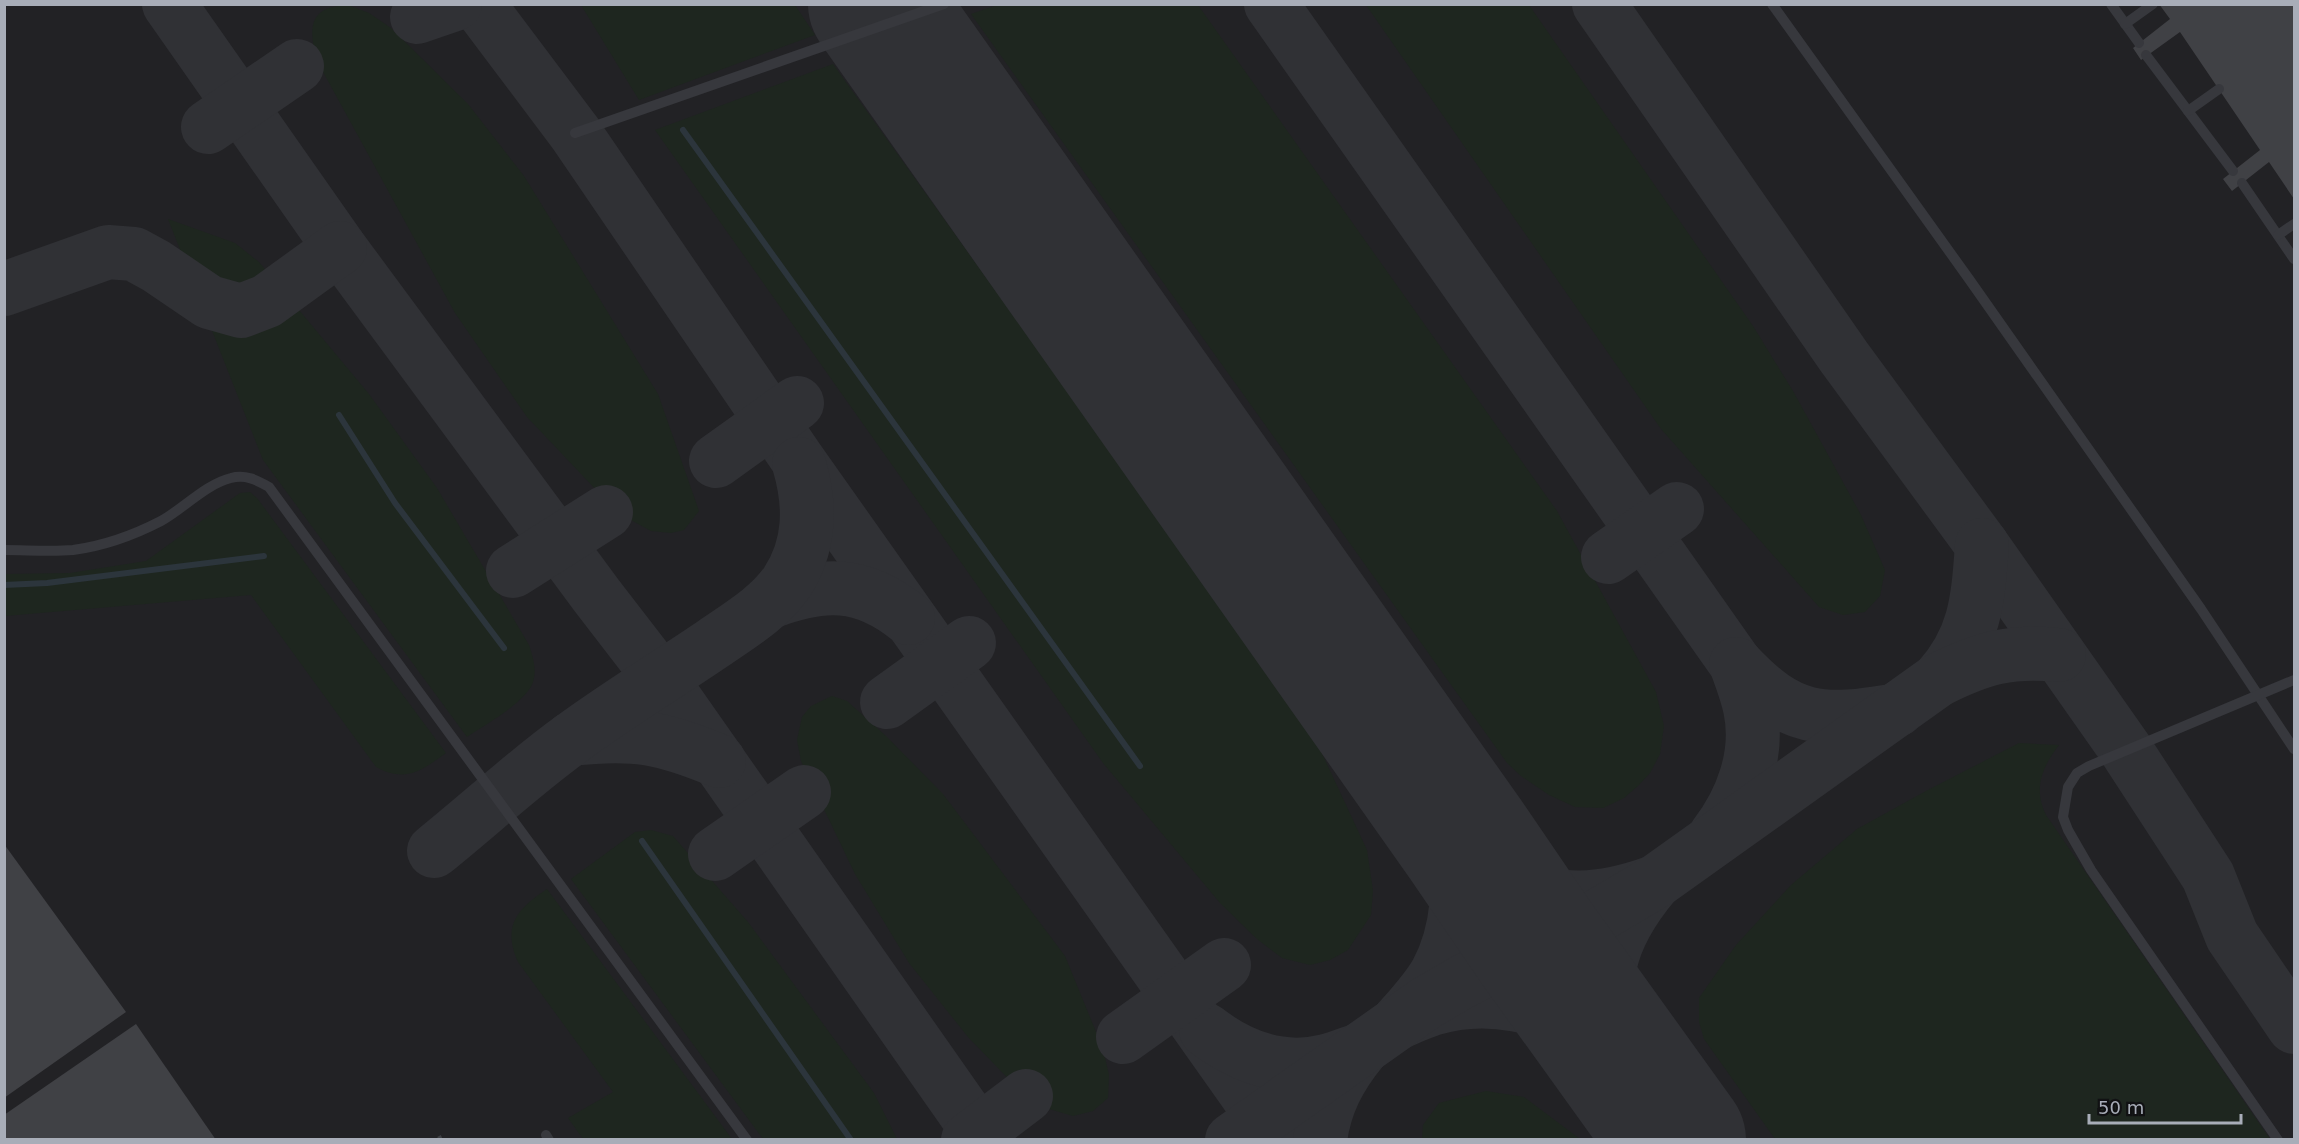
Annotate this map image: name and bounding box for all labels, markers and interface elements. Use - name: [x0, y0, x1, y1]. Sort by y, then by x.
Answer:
- scale bar: [2089, 1087, 2240, 1125]
- text: 50 m: [2098, 1097, 2144, 1118]

